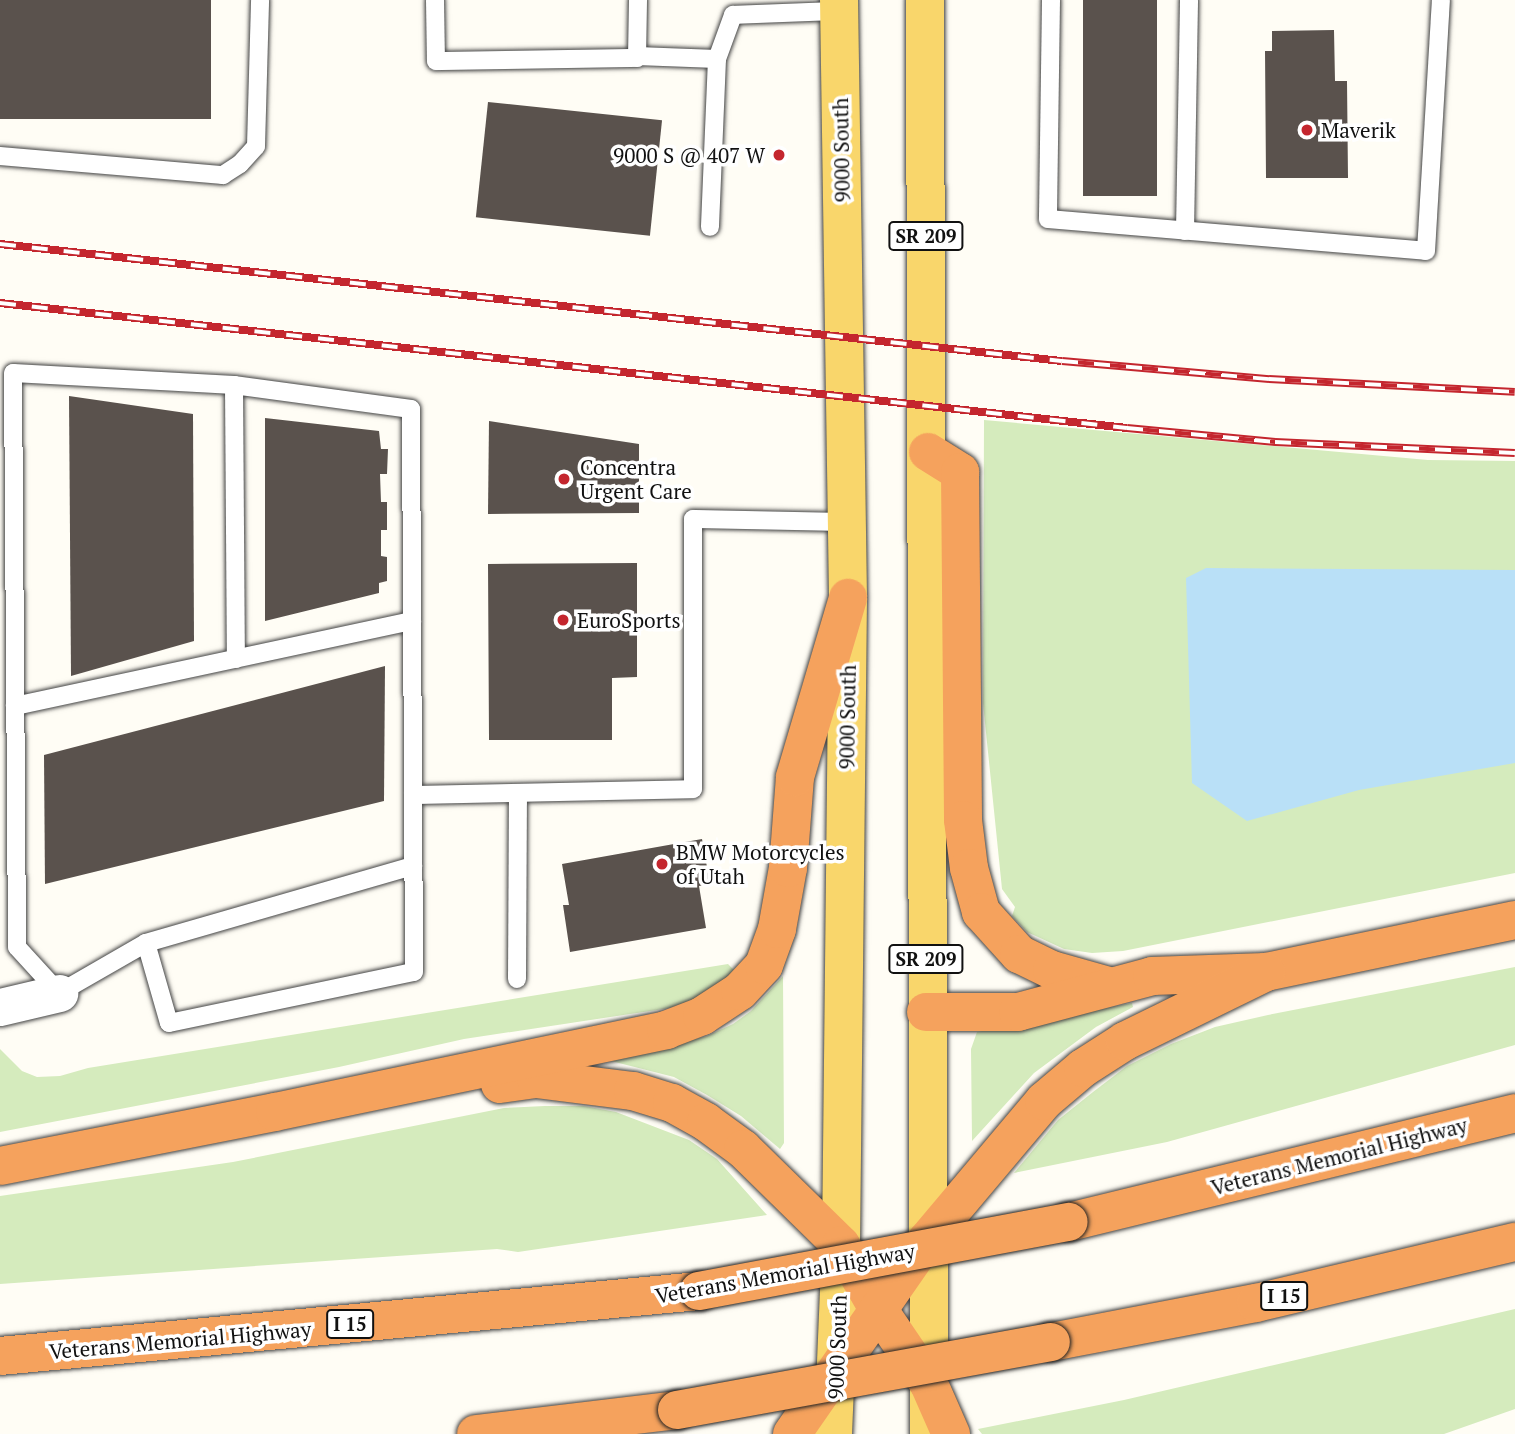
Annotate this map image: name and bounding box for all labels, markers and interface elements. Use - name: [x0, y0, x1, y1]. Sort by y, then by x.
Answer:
- street label: 9000 South: [827, 97, 855, 203]
- place label: Maverik: [1321, 117, 1396, 143]
- marker: Maverik: [1299, 122, 1315, 138]
- place label: 9000 S @ 407 W: [613, 142, 765, 168]
- marker: 9000 S @ 407 W: [771, 147, 787, 163]
- road number: SR 209: [888, 220, 964, 252]
- place label: Concentra Urgent Care: [580, 454, 692, 504]
- marker: Concentra Urgent Care: [554, 469, 574, 489]
- place label: EuroSports: [577, 607, 681, 633]
- marker: EuroSports: [555, 612, 571, 628]
- street label: 9000 South: [833, 664, 861, 770]
- place label: BMW Motorcycles of Utah: [676, 839, 845, 889]
- marker: BMW Motorcycles of Utah: [654, 856, 670, 872]
- road number: SR 209: [888, 944, 964, 974]
- street label: Veterans Memorial Highway: [1208, 1112, 1470, 1200]
- street label: Veterans Memorial Highway: [653, 1238, 917, 1308]
- road number: I 15: [1260, 1280, 1308, 1312]
- street label: 9000 South: [823, 1294, 851, 1400]
- road number: I 15: [326, 1308, 374, 1340]
- street label: Veterans Memorial Highway: [48, 1316, 312, 1364]

